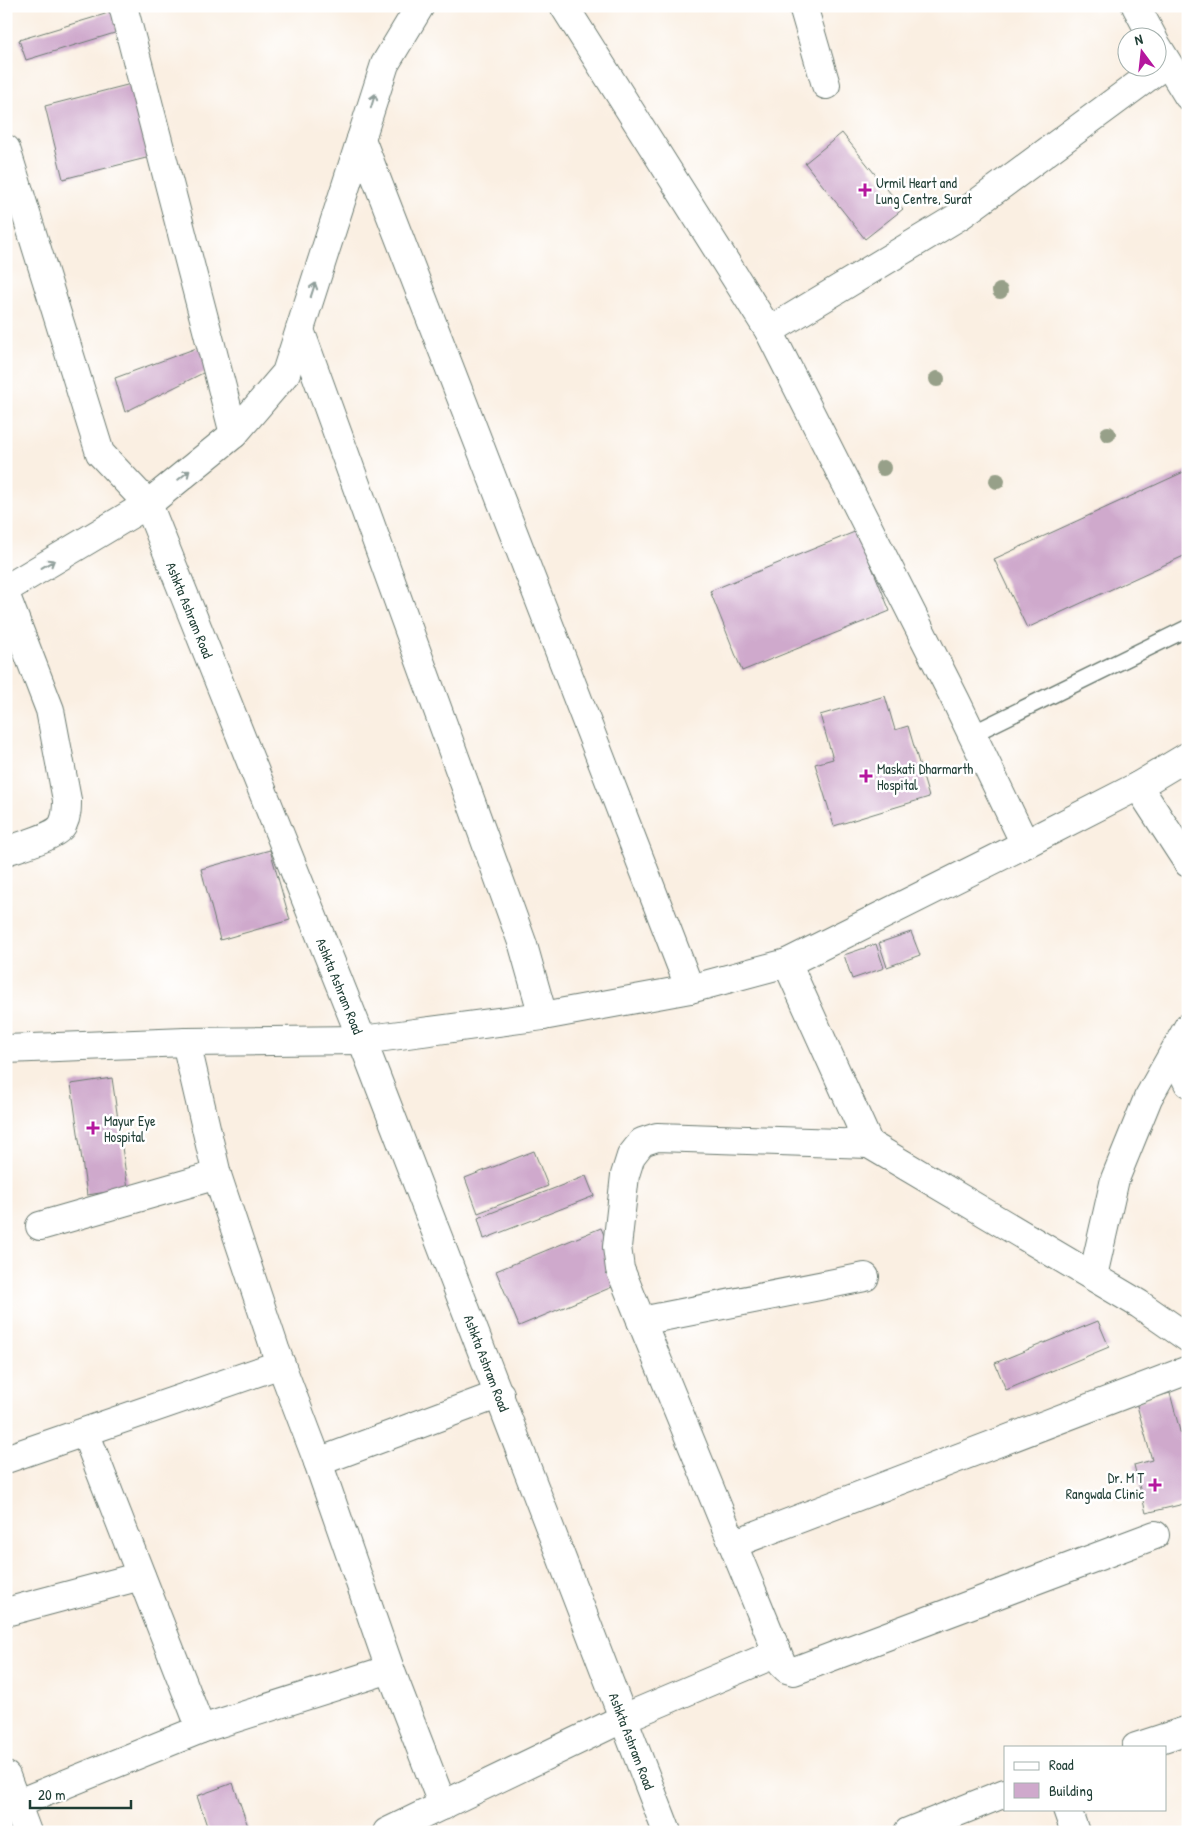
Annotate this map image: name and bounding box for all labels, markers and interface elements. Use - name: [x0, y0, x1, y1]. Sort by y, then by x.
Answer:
- north arrow: [1116, 28, 1166, 78]
- text: N: [1132, 29, 1145, 49]
- one-way arrow: [369, 94, 378, 110]
- place label: Urmil Heart and Lung Centre, Surat: [876, 173, 972, 209]
- marker: Urmil Heart and Lung Centre, Surat: [858, 183, 872, 197]
- one-way arrow: [309, 282, 319, 298]
- one-way arrow: [177, 469, 190, 480]
- one-way arrow: [41, 558, 55, 568]
- street label: Ashkta Ashram Road: [162, 559, 218, 661]
- place label: Maskati Dharmarth Hospital: [877, 759, 973, 795]
- marker: Maskati Dharmarth Hospital: [859, 769, 873, 783]
- street label: Ashkta Ashram Road: [312, 935, 368, 1037]
- place label: Mayur Eye Hospital: [104, 1111, 156, 1147]
- marker: Mayur Eye Hospital: [86, 1121, 100, 1135]
- street label: Ashkta Ashram Road: [460, 1312, 514, 1415]
- place label: Dr. M T Rangwala Clinic: [1066, 1468, 1145, 1504]
- marker: Dr. M T Rangwala Clinic: [1148, 1478, 1162, 1492]
- street label: Ashkta Ashram Road: [605, 1690, 659, 1793]
- legend: [1004, 1746, 1166, 1810]
- text: Road: [1049, 1754, 1074, 1775]
- scale bar: [30, 1778, 131, 1810]
- text: Building: [1049, 1780, 1093, 1801]
- text: 20 m: [38, 1784, 65, 1805]

